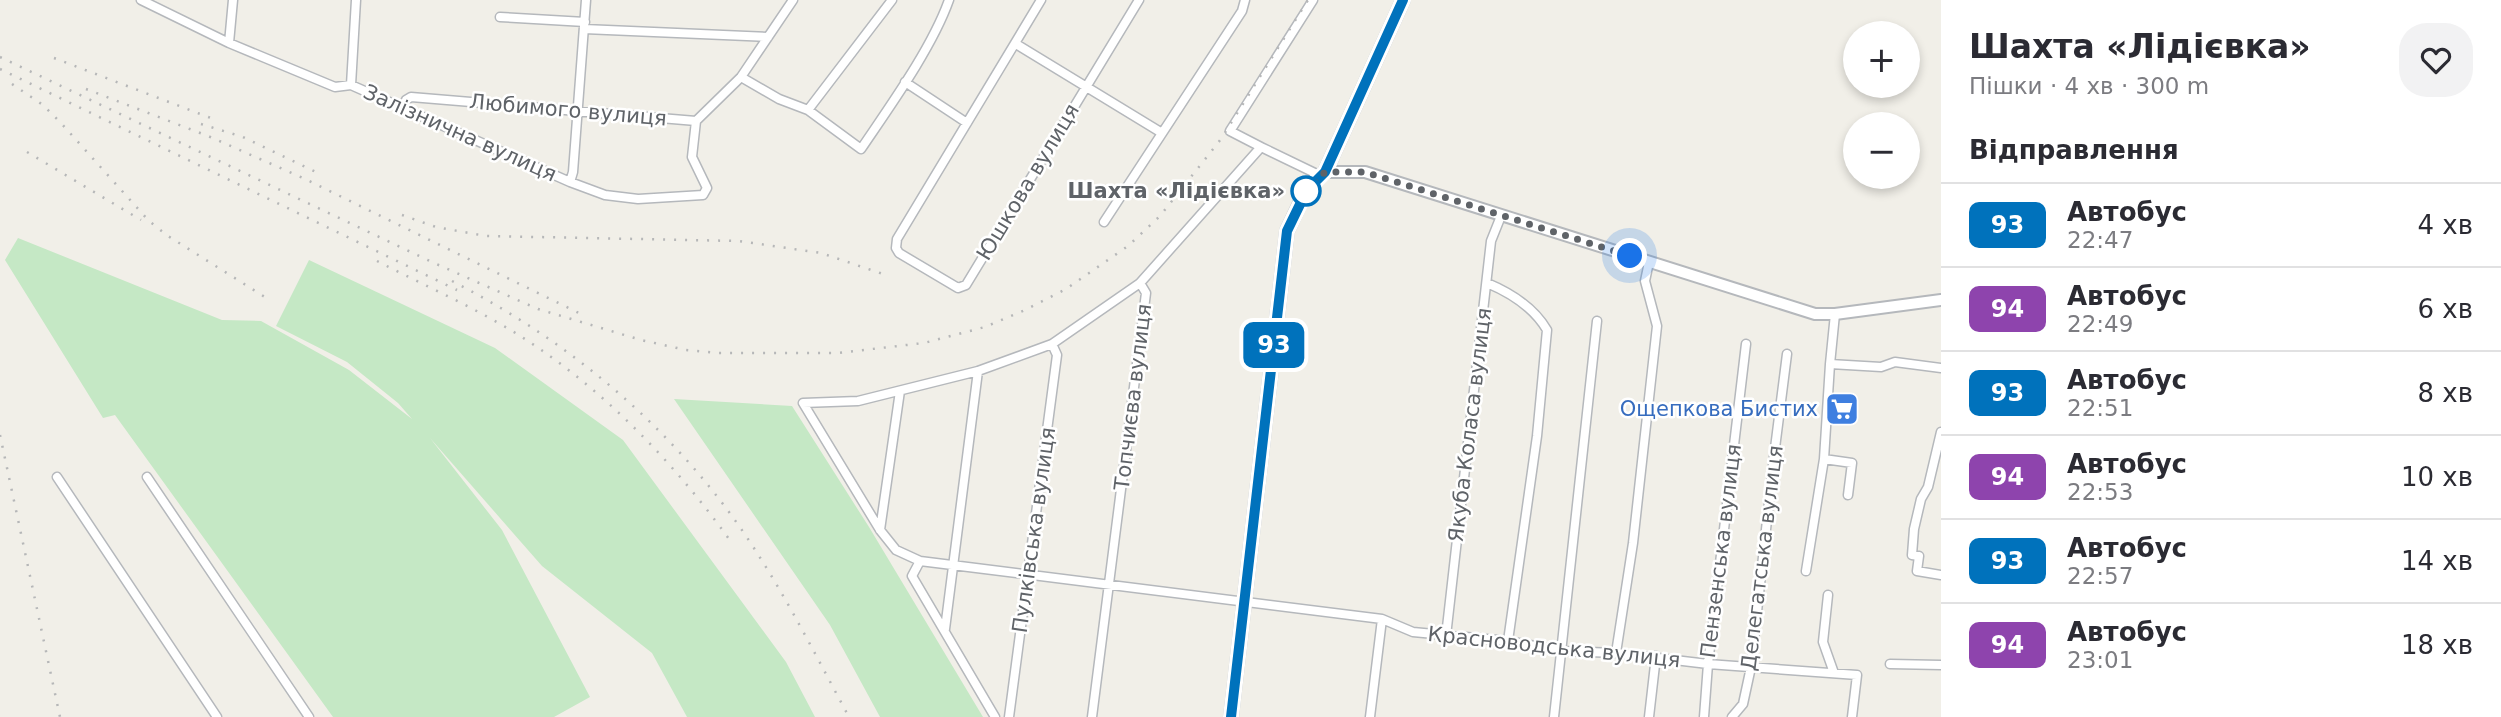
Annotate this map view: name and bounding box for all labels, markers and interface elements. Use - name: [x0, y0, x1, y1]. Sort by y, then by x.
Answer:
- map controls: [1843, 21, 1920, 189]
- button: +: [1843, 21, 1920, 98]
- button: heart: [2399, 23, 2473, 97]
- text: Шахта «Лідієвка»: [1969, 27, 2311, 66]
- text: Пішки · 4 хв · 300 m: [1969, 73, 2209, 99]
- street label: Залізнична вулиця: [360, 80, 560, 186]
- street label: Любимого вулиця: [468, 89, 668, 131]
- street label: Юшкова вулиця: [972, 99, 1084, 265]
- button: −: [1843, 112, 1920, 189]
- text: Відправлення: [1969, 135, 2179, 165]
- marker: Шахта «Лідієвка»: [1291, 176, 1321, 206]
- place label: Шахта «Лідієвка»: [1068, 179, 1285, 203]
- text: Автобус: [2067, 197, 2187, 227]
- text: 4 хв: [2417, 210, 2473, 240]
- text: 93: [1991, 211, 2024, 239]
- text: 22:47: [2067, 227, 2133, 253]
- your location: [1612, 238, 1647, 273]
- text: Автобус: [2067, 281, 2187, 311]
- text: 6 хв: [2417, 294, 2473, 324]
- text: 94: [1991, 295, 2024, 323]
- street label: Топчиєва вулиця: [1110, 302, 1156, 493]
- street label: Якуба Коласа вулиця: [1444, 306, 1496, 544]
- text: 22:49: [2067, 311, 2133, 337]
- line badge: 93: [1242, 322, 1306, 368]
- text: 93: [1257, 331, 1291, 359]
- text: Автобус: [2067, 365, 2187, 395]
- text: 8 хв: [2417, 378, 2473, 408]
- text: 93: [1991, 379, 2024, 407]
- supermarket icon: Ощепкова Бистих: [1823, 390, 1861, 428]
- text: 22:51: [2067, 395, 2133, 421]
- place label: Ощепкова Бистих: [1620, 397, 1818, 421]
- street label: Пулківська вулиця: [1008, 426, 1060, 634]
- street label: Пензенська вулиця: [1696, 443, 1746, 659]
- street label: Делегатська вулиця: [1736, 444, 1788, 672]
- text: Автобус: [2067, 449, 2187, 479]
- text: 10 хв: [2401, 462, 2473, 492]
- text: 94: [1991, 463, 2024, 491]
- text: 22:53: [2067, 479, 2133, 505]
- text: Автобус: [2067, 533, 2187, 563]
- text: 14 хв: [2401, 546, 2473, 576]
- text: 93: [1991, 547, 2024, 575]
- text: 22:57: [2067, 563, 2133, 589]
- text: Автобус: [2067, 617, 2187, 647]
- street label: Красноводська вулиця: [1426, 622, 1682, 672]
- text: 18 хв: [2401, 630, 2473, 660]
- text: 94: [1991, 631, 2024, 659]
- text: 23:01: [2067, 647, 2133, 673]

